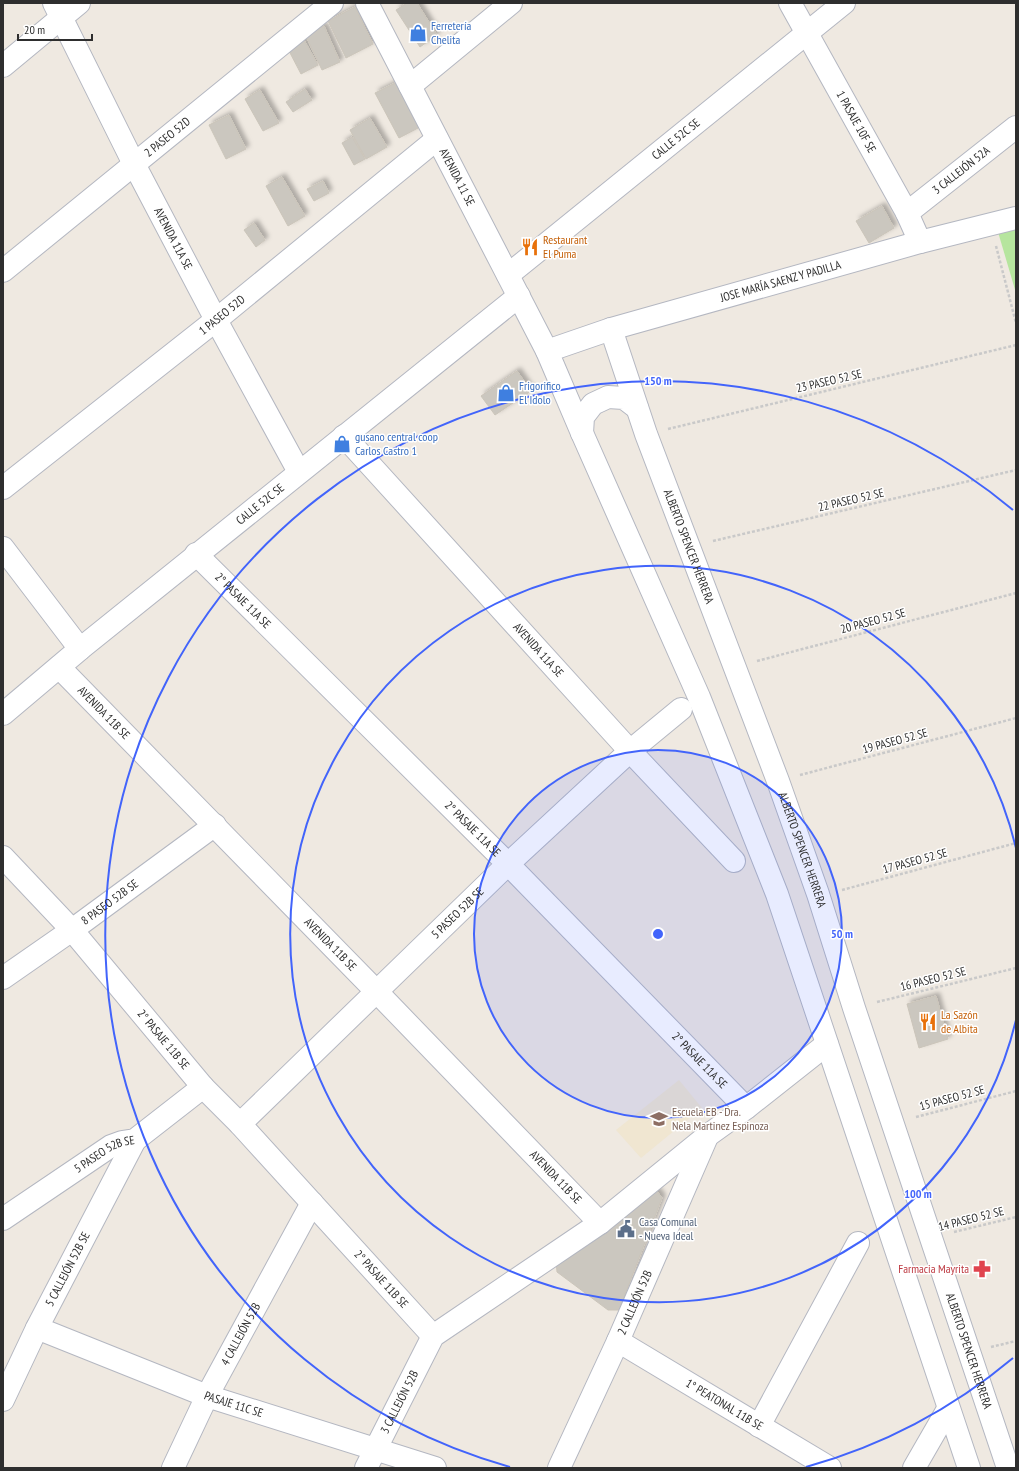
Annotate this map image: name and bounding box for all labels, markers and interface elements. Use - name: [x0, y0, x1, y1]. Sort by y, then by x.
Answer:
- scale bar: [18, 16, 92, 42]
- place label: Ferretería Chelita: [431, 18, 471, 47]
- text: 20 m: [24, 22, 45, 37]
- shop icon: Ferretería Chelita: [408, 23, 428, 43]
- street label: 1 PASAJE 10F SE: [833, 88, 880, 155]
- street label: 2 PASEO 52D: [141, 114, 193, 160]
- street label: CALLE 52C SE: [649, 115, 703, 163]
- street label: 3 CALLEJÓN 52A: [929, 142, 993, 197]
- street label: AVENIDA 11 SE: [436, 146, 479, 208]
- street label: AVENIDA 11A SE: [151, 205, 196, 272]
- place label: Restaurant El Puma: [543, 232, 588, 261]
- restaurant icon: Restaurant El Puma: [520, 237, 540, 257]
- street label: JOSE MARÍA SAENZ Y PADILLA: [717, 257, 843, 305]
- street label: 1 PASEO 52D: [196, 291, 248, 338]
- street label: 23 PASEO 52 SE: [795, 366, 863, 395]
- text: 150 m: [644, 373, 672, 388]
- place label: Frigorifico El Idolo: [519, 378, 561, 407]
- shop icon: Frigorifico El Idolo: [496, 383, 516, 403]
- place label: gusano central coop Carlos Castro 1: [355, 429, 438, 458]
- shop icon: gusano central coop Carlos Castro 1: [332, 434, 352, 454]
- street label: CALLE 52C SE: [233, 480, 287, 528]
- street label: 22 PASEO 52 SE: [817, 485, 885, 514]
- street label: ALBERTO SPENCER HERRERA: [661, 487, 718, 606]
- street label: 2° PASAJE 11A SE: [212, 569, 274, 631]
- street label: 20 PASEO 52 SE: [839, 605, 907, 636]
- street label: AVENIDA 11A SE: [510, 619, 567, 680]
- street label: AVENIDA 11B SE: [75, 683, 133, 742]
- street label: 19 PASEO 52 SE: [861, 725, 929, 756]
- street label: ALBERTO SPENCER HERRERA: [776, 790, 830, 910]
- street label: 2° PASAJE 11A SE: [442, 798, 504, 860]
- street label: 17 PASEO 52 SE: [881, 845, 949, 876]
- street label: 8 PASEO 52B SE: [78, 876, 141, 928]
- street label: 5 PASEO 52B SE: [428, 884, 486, 941]
- street label: AVENIDA 11B SE: [301, 914, 360, 974]
- text: 50 m: [831, 926, 853, 941]
- centre of rings: [651, 927, 665, 941]
- street label: 16 PASEO 52 SE: [899, 963, 967, 994]
- street label: 2° PASAJE 11B SE: [134, 1006, 193, 1072]
- place label: La Sazón de Albita: [941, 1007, 978, 1036]
- restaurant icon: La Sazón de Albita: [918, 1012, 938, 1032]
- street label: 2° PASAJE 11A SE: [669, 1029, 731, 1091]
- street label: 15 PASEO 52 SE: [918, 1082, 986, 1113]
- place label: Escuela EB - Dra. Nela Martinez Espinoza: [672, 1104, 769, 1133]
- school or university icon: Escuela EB - Dra. Nela Martinez Espinoza: [649, 1109, 669, 1129]
- street label: 5 PASEO 52B SE: [71, 1132, 135, 1176]
- street label: AVENIDA 11B SE: [527, 1147, 585, 1207]
- text: 100 m: [904, 1186, 932, 1201]
- street label: 14 PASEO 52 SE: [937, 1203, 1005, 1234]
- place label: Casa Comunal - Nueva Ideal: [639, 1214, 697, 1243]
- public building icon: Casa Comunal - Nueva Ideal: [616, 1219, 636, 1239]
- street label: 5 CALLEJÓN 52B SE: [42, 1229, 93, 1309]
- street label: 2° PASAJE 11B SE: [351, 1247, 412, 1311]
- pharmacy icon: Farmacia Mayrita: [972, 1259, 992, 1279]
- place label: Farmacia Mayrita: [898, 1261, 969, 1276]
- street label: 2 CALLEJÓN 52B: [614, 1267, 655, 1337]
- street label: ALBERTO SPENCER HERRERA: [943, 1291, 996, 1411]
- street label: 4 CALLEJÓN 52B: [217, 1300, 263, 1368]
- street label: 3 CALLEJÓN 52B: [377, 1367, 421, 1436]
- street label: 1° PEATONAL 11B SE: [683, 1375, 766, 1433]
- street label: PASAJE 11C SE: [202, 1388, 265, 1420]

